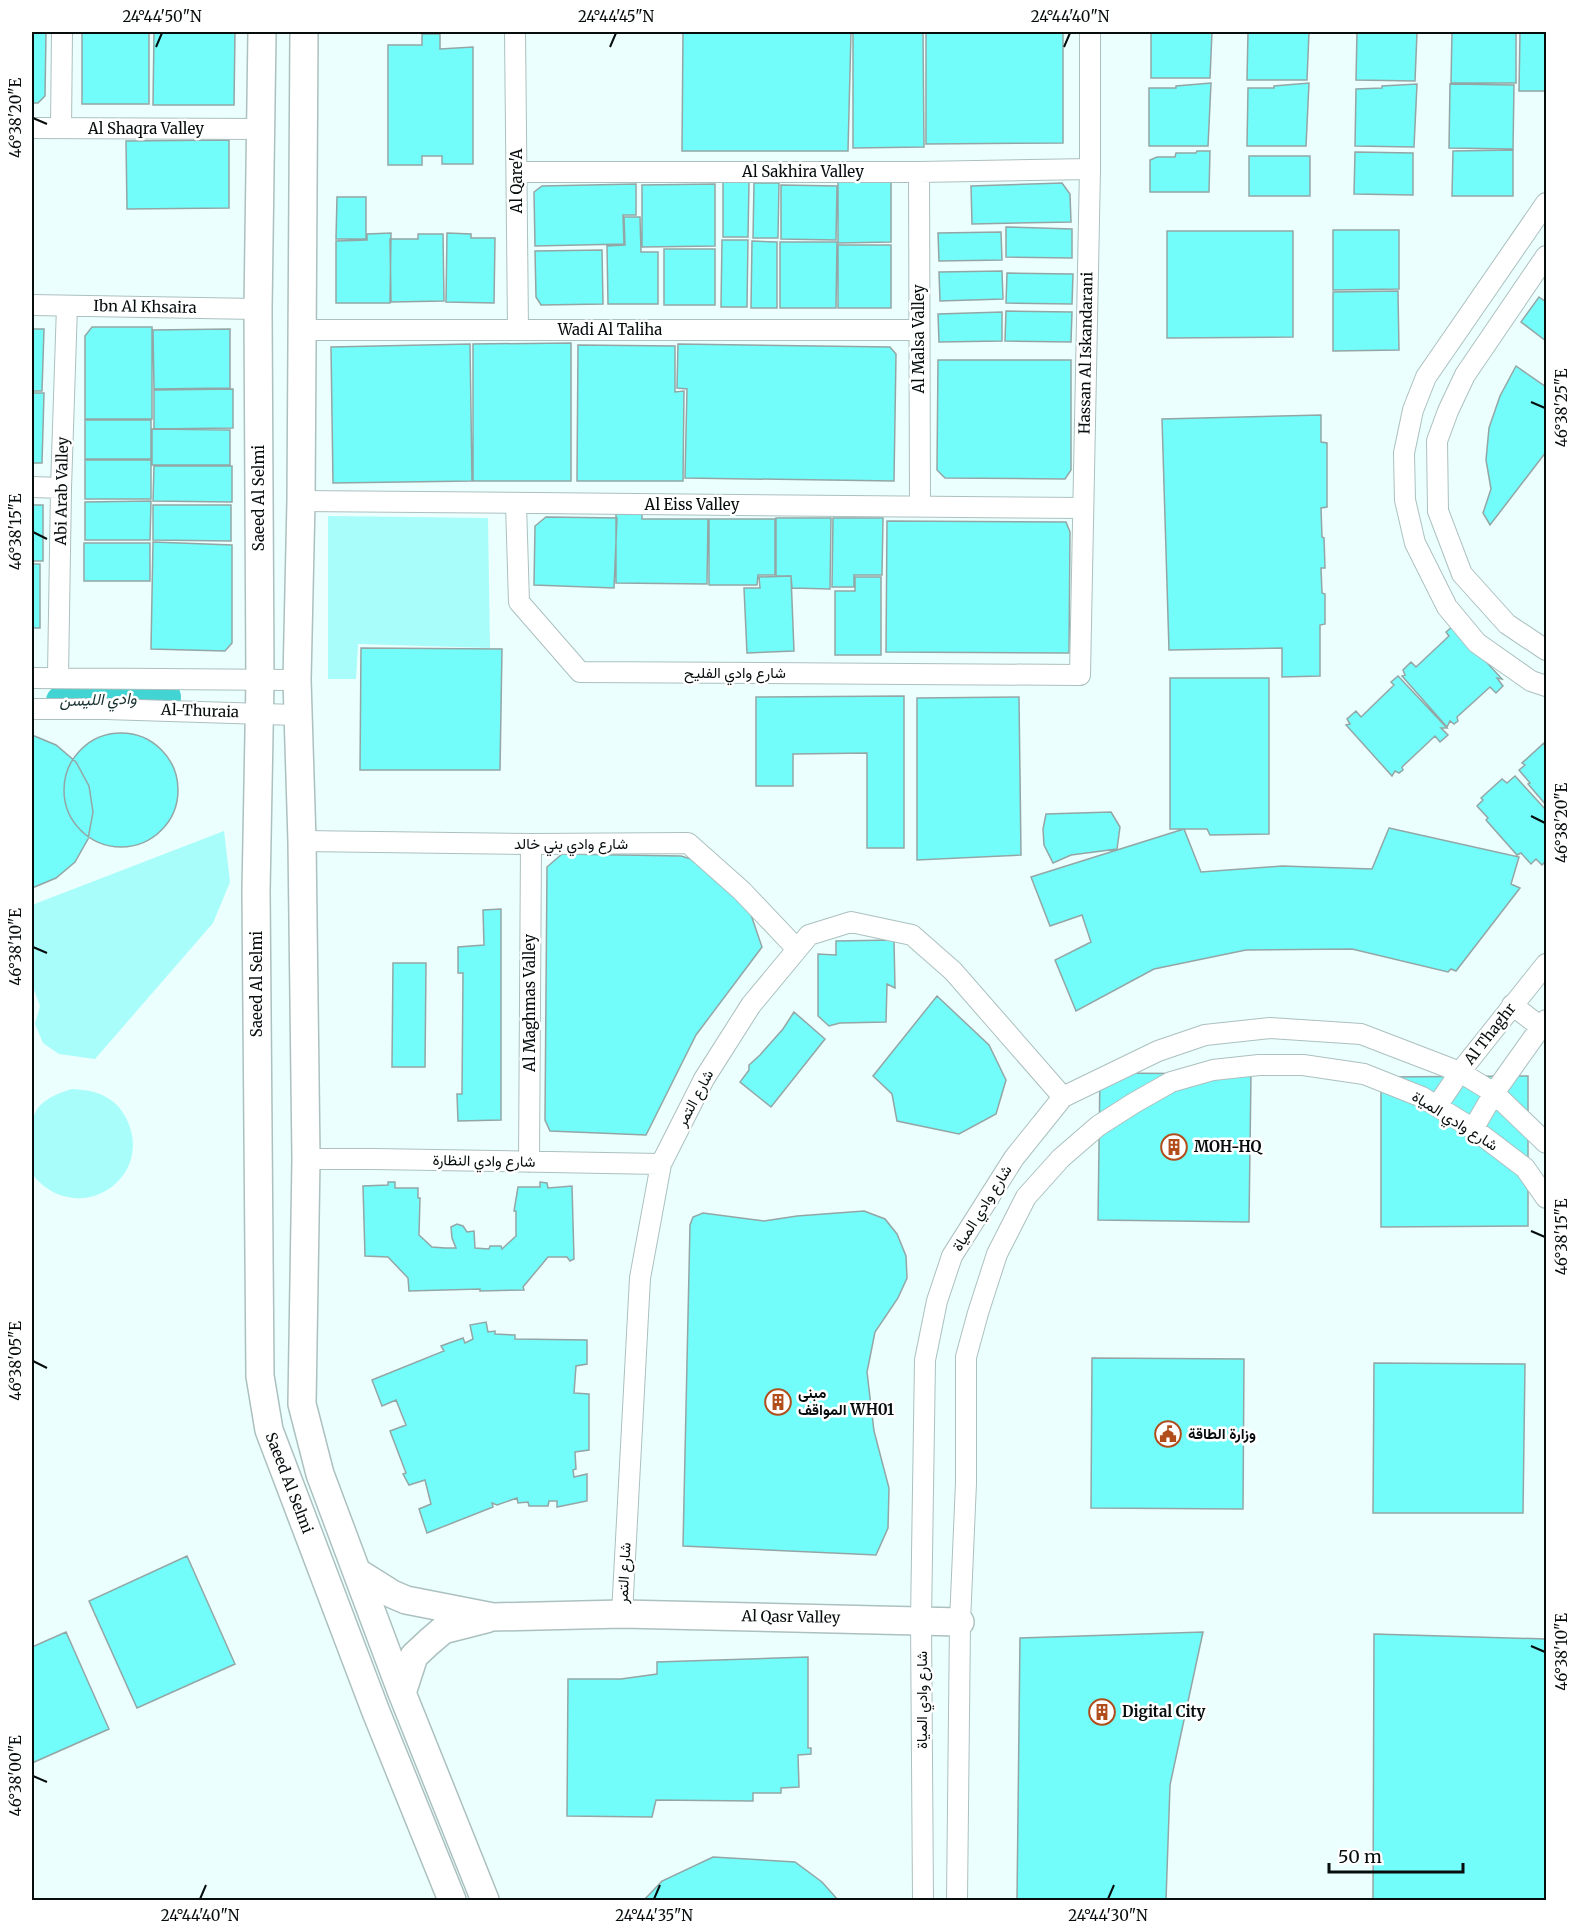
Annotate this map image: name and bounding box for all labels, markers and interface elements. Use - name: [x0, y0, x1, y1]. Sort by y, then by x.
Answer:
- text: 24°44'50"N: [122, 7, 202, 26]
- text: 24°44'45"N: [578, 7, 655, 26]
- text: 24°44'40"N: [1031, 7, 1110, 26]
- text: 46°38'20"E: [6, 77, 25, 158]
- street label: Al Shaqra Valley: [87, 119, 204, 138]
- street label: Al Qare'A: [507, 148, 526, 214]
- street label: Al Sakhira Valley: [741, 162, 864, 181]
- street label: Hassan Al Iskandarani: [1075, 272, 1096, 434]
- street label: Al Malsa Valley: [909, 284, 928, 395]
- street label: Ibn Al Khsaira: [93, 296, 197, 317]
- street label: Wadi Al Taliha: [557, 320, 662, 339]
- text: 46°38'25"E: [1552, 368, 1571, 447]
- street label: Abi Arab Valley: [51, 436, 72, 547]
- street label: Saeed Al Selmi: [249, 445, 268, 551]
- text: 46°38'15"E: [6, 493, 25, 570]
- street label: Al Eiss Valley: [644, 495, 740, 514]
- street label: شارع وادي الفليح: [684, 663, 786, 686]
- water label: وادي الليسن: [59, 688, 137, 714]
- street label: Al-Thuraia: [160, 700, 239, 721]
- text: 46°38'20"E: [1552, 782, 1571, 863]
- street label: شارع وادي بني خالد: [514, 834, 628, 857]
- text: 46°38'10"E: [6, 908, 25, 986]
- street label: Saeed Al Selmi: [247, 931, 266, 1037]
- street label: Al Maghmas Valley: [520, 934, 539, 1073]
- street label: Al Thaghr: [1459, 999, 1520, 1069]
- street label: شارع التمر: [671, 1066, 719, 1131]
- street label: شارع وادي المياة: [1407, 1087, 1502, 1158]
- building icon: MOH-HQ: [1159, 1132, 1189, 1162]
- place label: MOH-HQ: [1194, 1137, 1264, 1156]
- street label: شارع وادي النظارة: [432, 1150, 536, 1175]
- street label: شارع وادي المياة: [948, 1161, 1019, 1256]
- text: 46°38'15"E: [1552, 1198, 1571, 1275]
- text: 46°38'05"E: [6, 1321, 25, 1401]
- place label: مبنى المواقف WH01: [798, 1383, 894, 1419]
- building icon: مبنى المواقف WH01: [763, 1387, 793, 1417]
- public building icon: وزارة الطاقة: [1153, 1419, 1183, 1449]
- place label: وزارة الطاقة: [1188, 1424, 1256, 1443]
- street label: Saeed Al Selmi: [262, 1430, 317, 1536]
- street label: شارع التمر: [612, 1542, 637, 1605]
- street label: Al Qasr Valley: [740, 1606, 841, 1627]
- text: 46°38'10"E: [1552, 1613, 1571, 1691]
- street label: شارع وادي المياة: [912, 1651, 935, 1749]
- building icon: Digital City: [1087, 1697, 1117, 1727]
- place label: Digital City: [1122, 1702, 1206, 1721]
- text: 46°38'00"E: [6, 1735, 25, 1816]
- scale bar: [1329, 1836, 1462, 1874]
- text: 50 m: [1338, 1845, 1382, 1868]
- text: 24°44'40"N: [161, 1906, 240, 1925]
- text: 24°44'35"N: [615, 1906, 693, 1925]
- text: 24°44'30"N: [1068, 1906, 1148, 1925]

